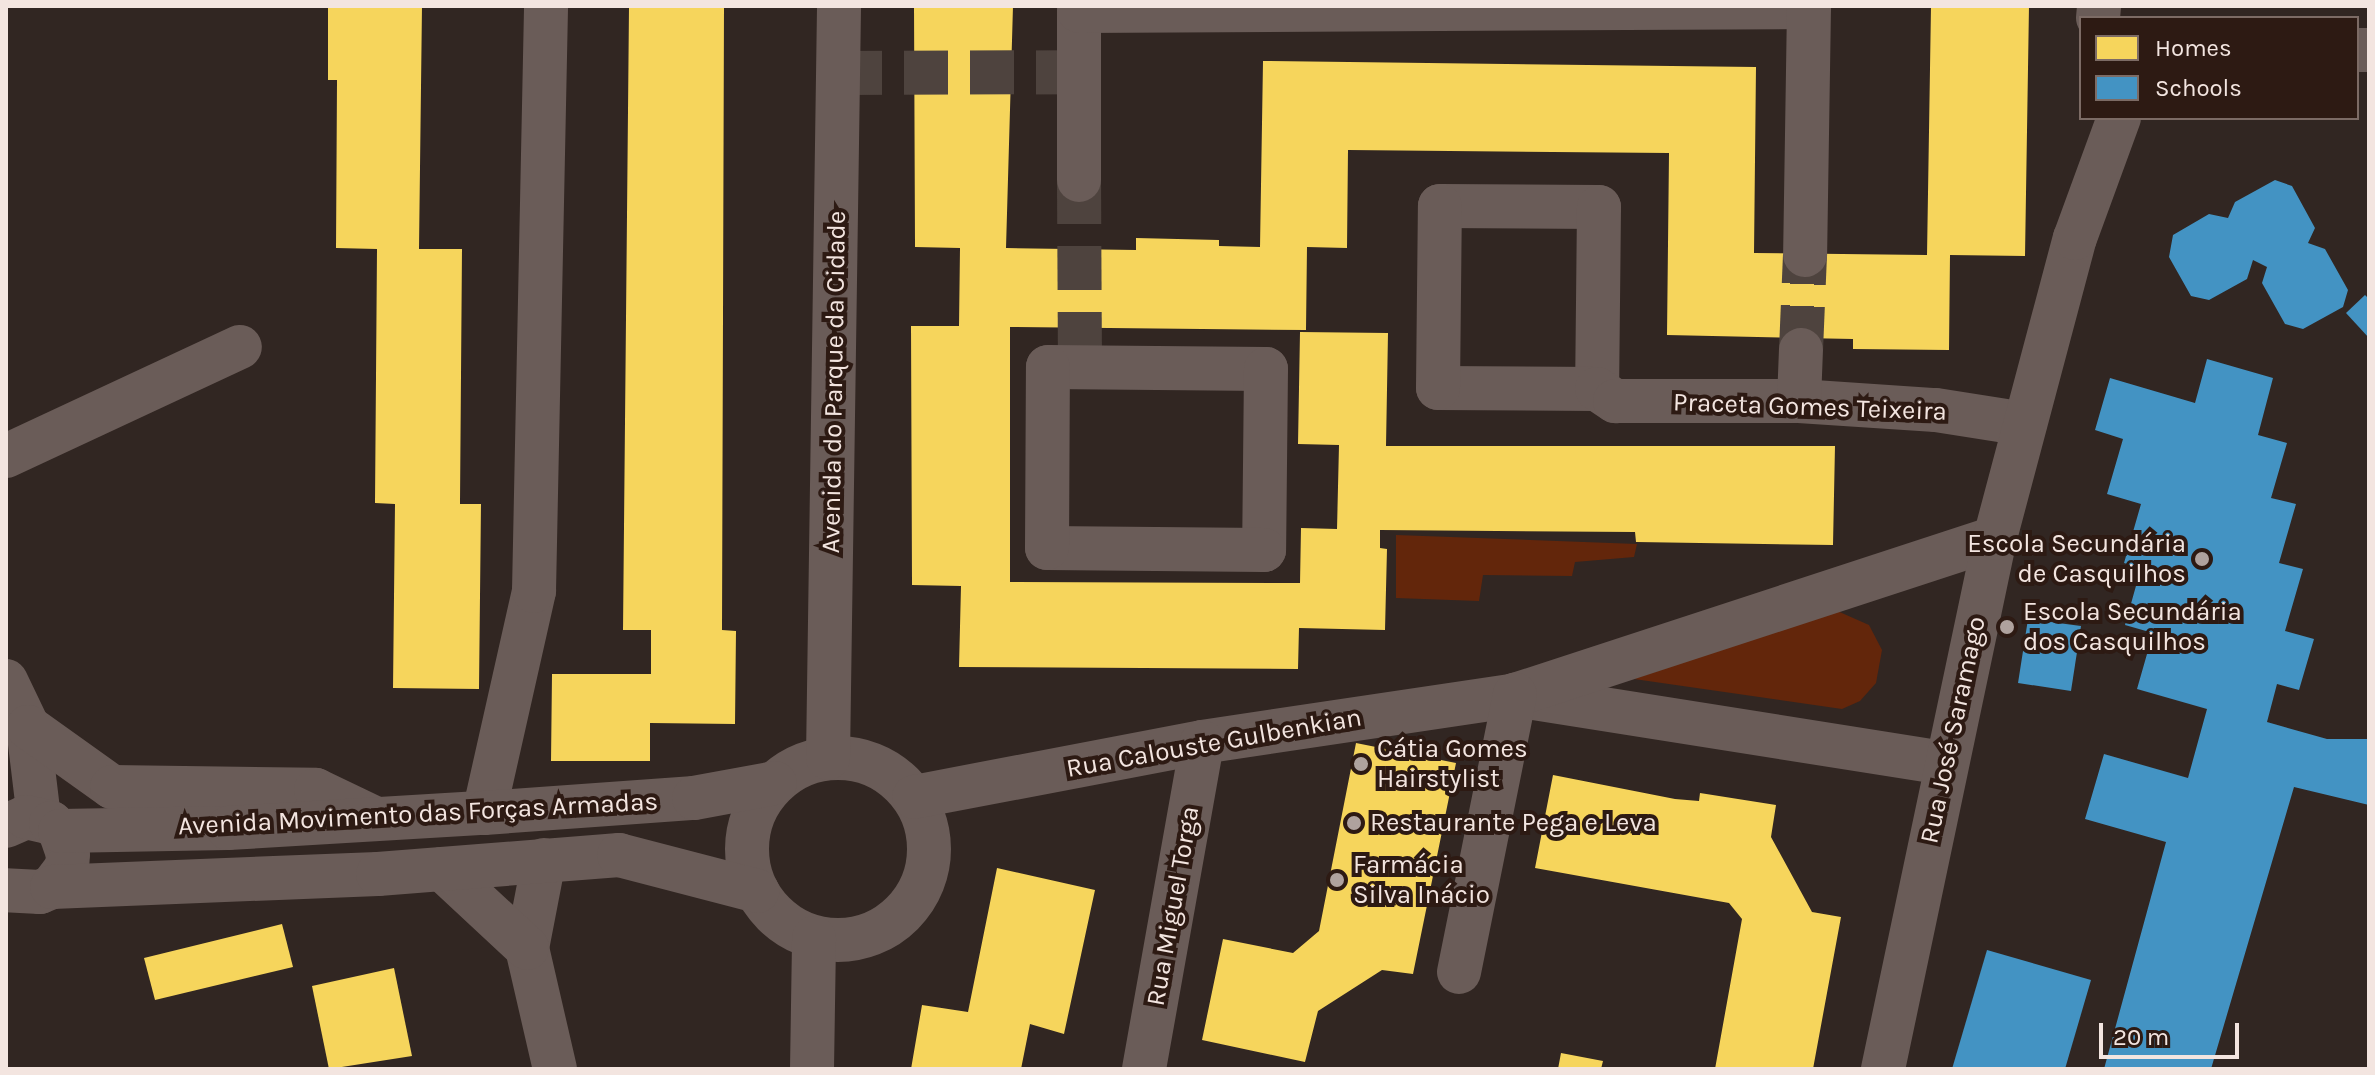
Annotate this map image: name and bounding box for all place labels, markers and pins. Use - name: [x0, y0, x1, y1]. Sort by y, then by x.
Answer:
- place label: Escola Secundária de Casquilhos: [1967, 528, 2186, 590]
- marker: Escola Secundária de Casquilhos: [2193, 550, 2211, 568]
- place label: Escola Secundária dos Casquilhos: [2023, 596, 2242, 658]
- marker: Escola Secundária dos Casquilhos: [1998, 618, 2016, 636]
- place label: Cátia Gomes Hairstylist: [1377, 733, 1528, 794]
- marker: Cátia Gomes Hairstylist: [1352, 755, 1370, 773]
- place label: Restaurante Pega e Leva: [1370, 807, 1657, 839]
- marker: Restaurante Pega e Leva: [1345, 814, 1363, 832]
- place label: Farmácia Silva Inácio: [1353, 849, 1490, 910]
- marker: Farmácia Silva Inácio: [1328, 871, 1346, 889]

